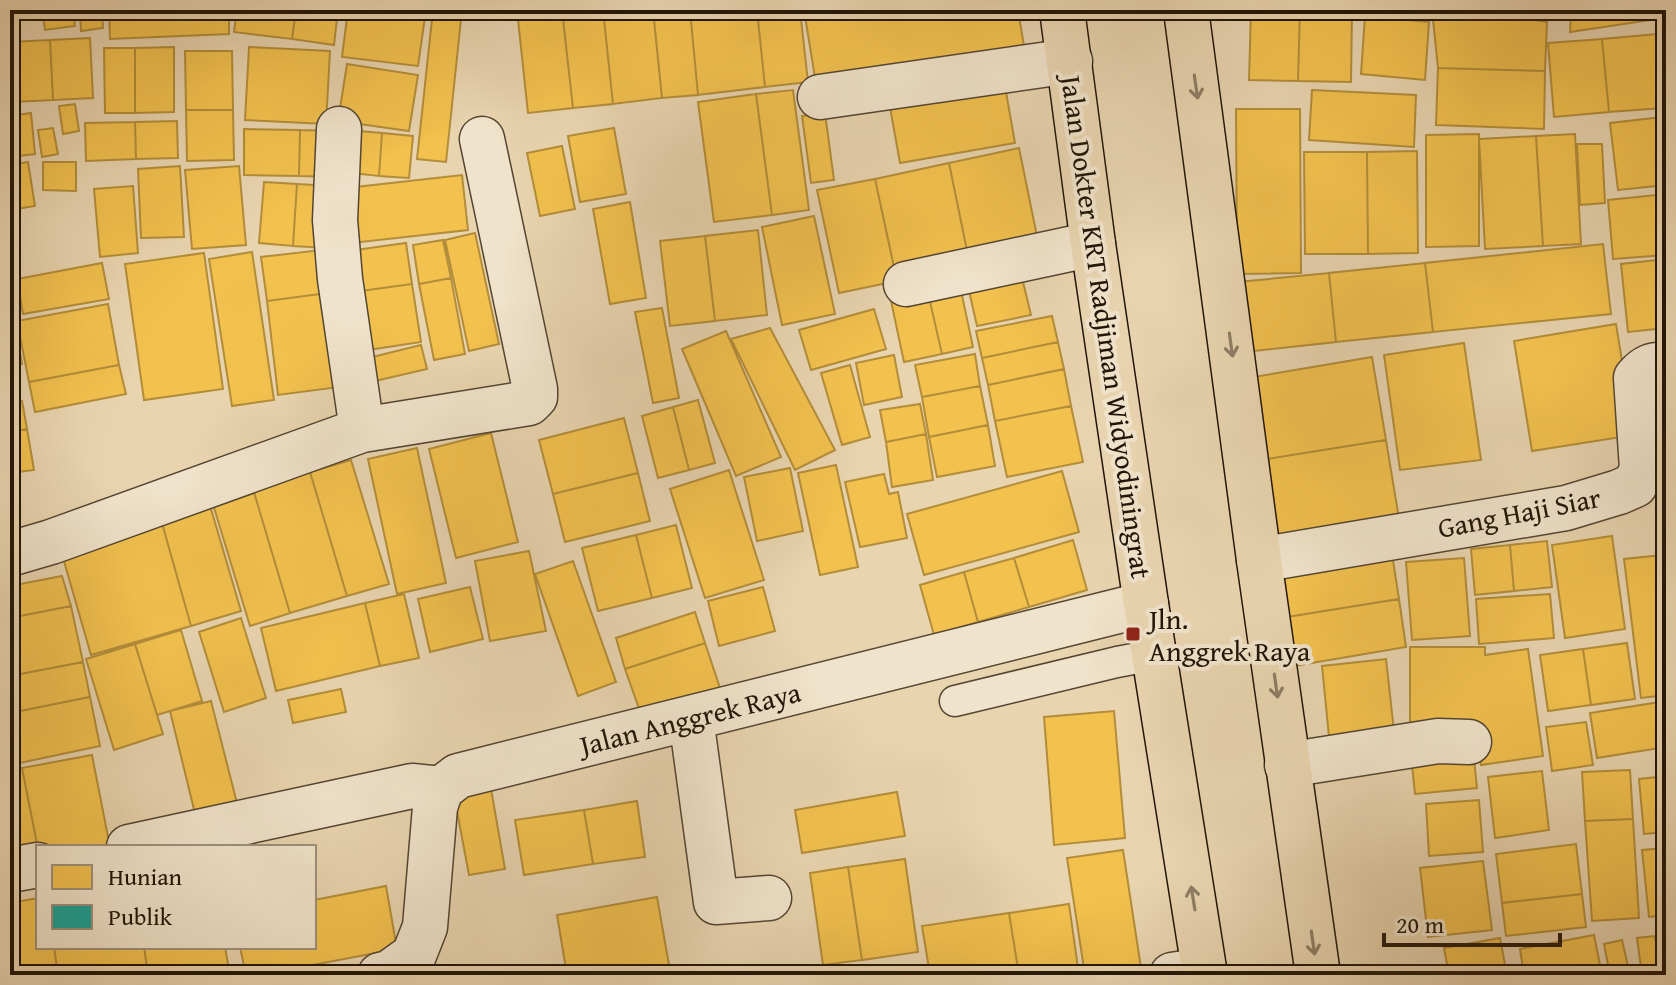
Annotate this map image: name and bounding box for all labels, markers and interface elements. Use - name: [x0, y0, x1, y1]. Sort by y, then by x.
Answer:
- street label: Jalan Dokter KRT Radjiman Widyodiningrat: [1051, 70, 1163, 581]
- one-way arrow: [1189, 74, 1204, 99]
- one-way arrow: [1223, 331, 1238, 358]
- street label: Gang Haji Siar: [1434, 476, 1604, 548]
- place label: Jln. Anggrek Raya: [1146, 598, 1311, 671]
- marker: Jln. Anggrek Raya: [1124, 625, 1142, 643]
- street label: Jalan Anggrek Raya: [572, 671, 806, 766]
- one-way arrow: [1269, 672, 1284, 699]
- legend: [36, 845, 316, 949]
- text: Hunian: [108, 859, 182, 894]
- one-way arrow: [1185, 886, 1200, 911]
- scale bar: [1384, 897, 1560, 947]
- text: Publik: [108, 899, 173, 934]
- text: 20 m: [1396, 907, 1444, 942]
- one-way arrow: [1306, 930, 1321, 956]

